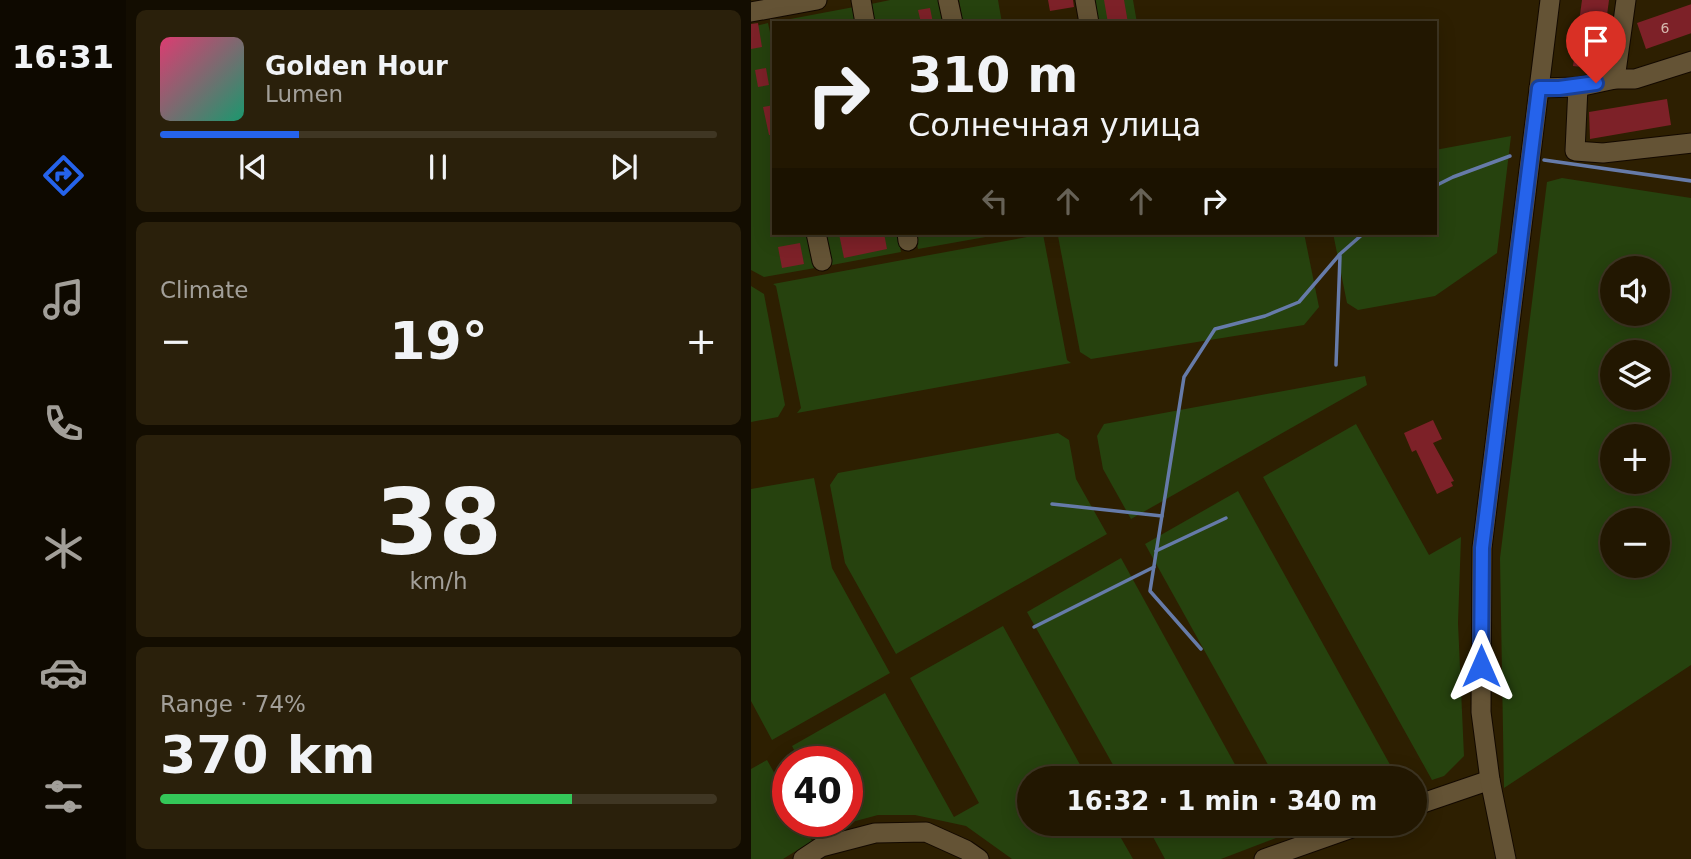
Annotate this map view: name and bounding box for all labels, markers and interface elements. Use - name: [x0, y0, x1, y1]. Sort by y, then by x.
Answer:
- pin: [1566, 11, 1626, 83]
- house number: 6: [1661, 20, 1670, 36]
- icon: arrive: [1577, 22, 1615, 60]
- text: 16:31: [12, 38, 114, 76]
- text: 310 m: [908, 47, 1078, 104]
- icon: right: [793, 49, 884, 140]
- text: Golden Hour: [265, 51, 448, 81]
- text: Lumen: [265, 81, 343, 107]
- text: Солнечная улица: [908, 106, 1201, 144]
- icon: previous: [234, 148, 272, 186]
- icon: pause: [419, 148, 457, 186]
- icon: next: [605, 148, 643, 186]
- icon: directions: [39, 151, 88, 200]
- icon: left: [976, 182, 1014, 220]
- icon: ahead: [1049, 182, 1087, 220]
- icon: ahead: [1122, 182, 1160, 220]
- icon: right: [1195, 182, 1233, 220]
- map controls: [1600, 256, 1670, 578]
- button: sound: [1600, 256, 1670, 326]
- icon: music: [39, 275, 88, 324]
- text: Climate: [160, 277, 249, 303]
- text: 19°: [389, 311, 488, 371]
- text: −: [160, 319, 192, 363]
- text: +: [685, 319, 717, 363]
- button: layers: [1600, 340, 1670, 410]
- icon: phone: [39, 399, 88, 448]
- button: +: [1600, 424, 1670, 494]
- text: 38: [375, 470, 502, 575]
- button: −: [1600, 508, 1670, 578]
- icon: climate: [39, 524, 88, 573]
- text: km/h: [409, 568, 468, 594]
- position arrow: [1444, 629, 1518, 703]
- icon: car: [39, 648, 88, 697]
- text: Range · 74%: [160, 691, 306, 717]
- text: 370 km: [160, 725, 375, 785]
- speed limit sign: 40: [772, 746, 863, 837]
- icon: filters: [39, 772, 88, 821]
- text: 16:32 · 1 min · 340 m: [1067, 786, 1377, 816]

